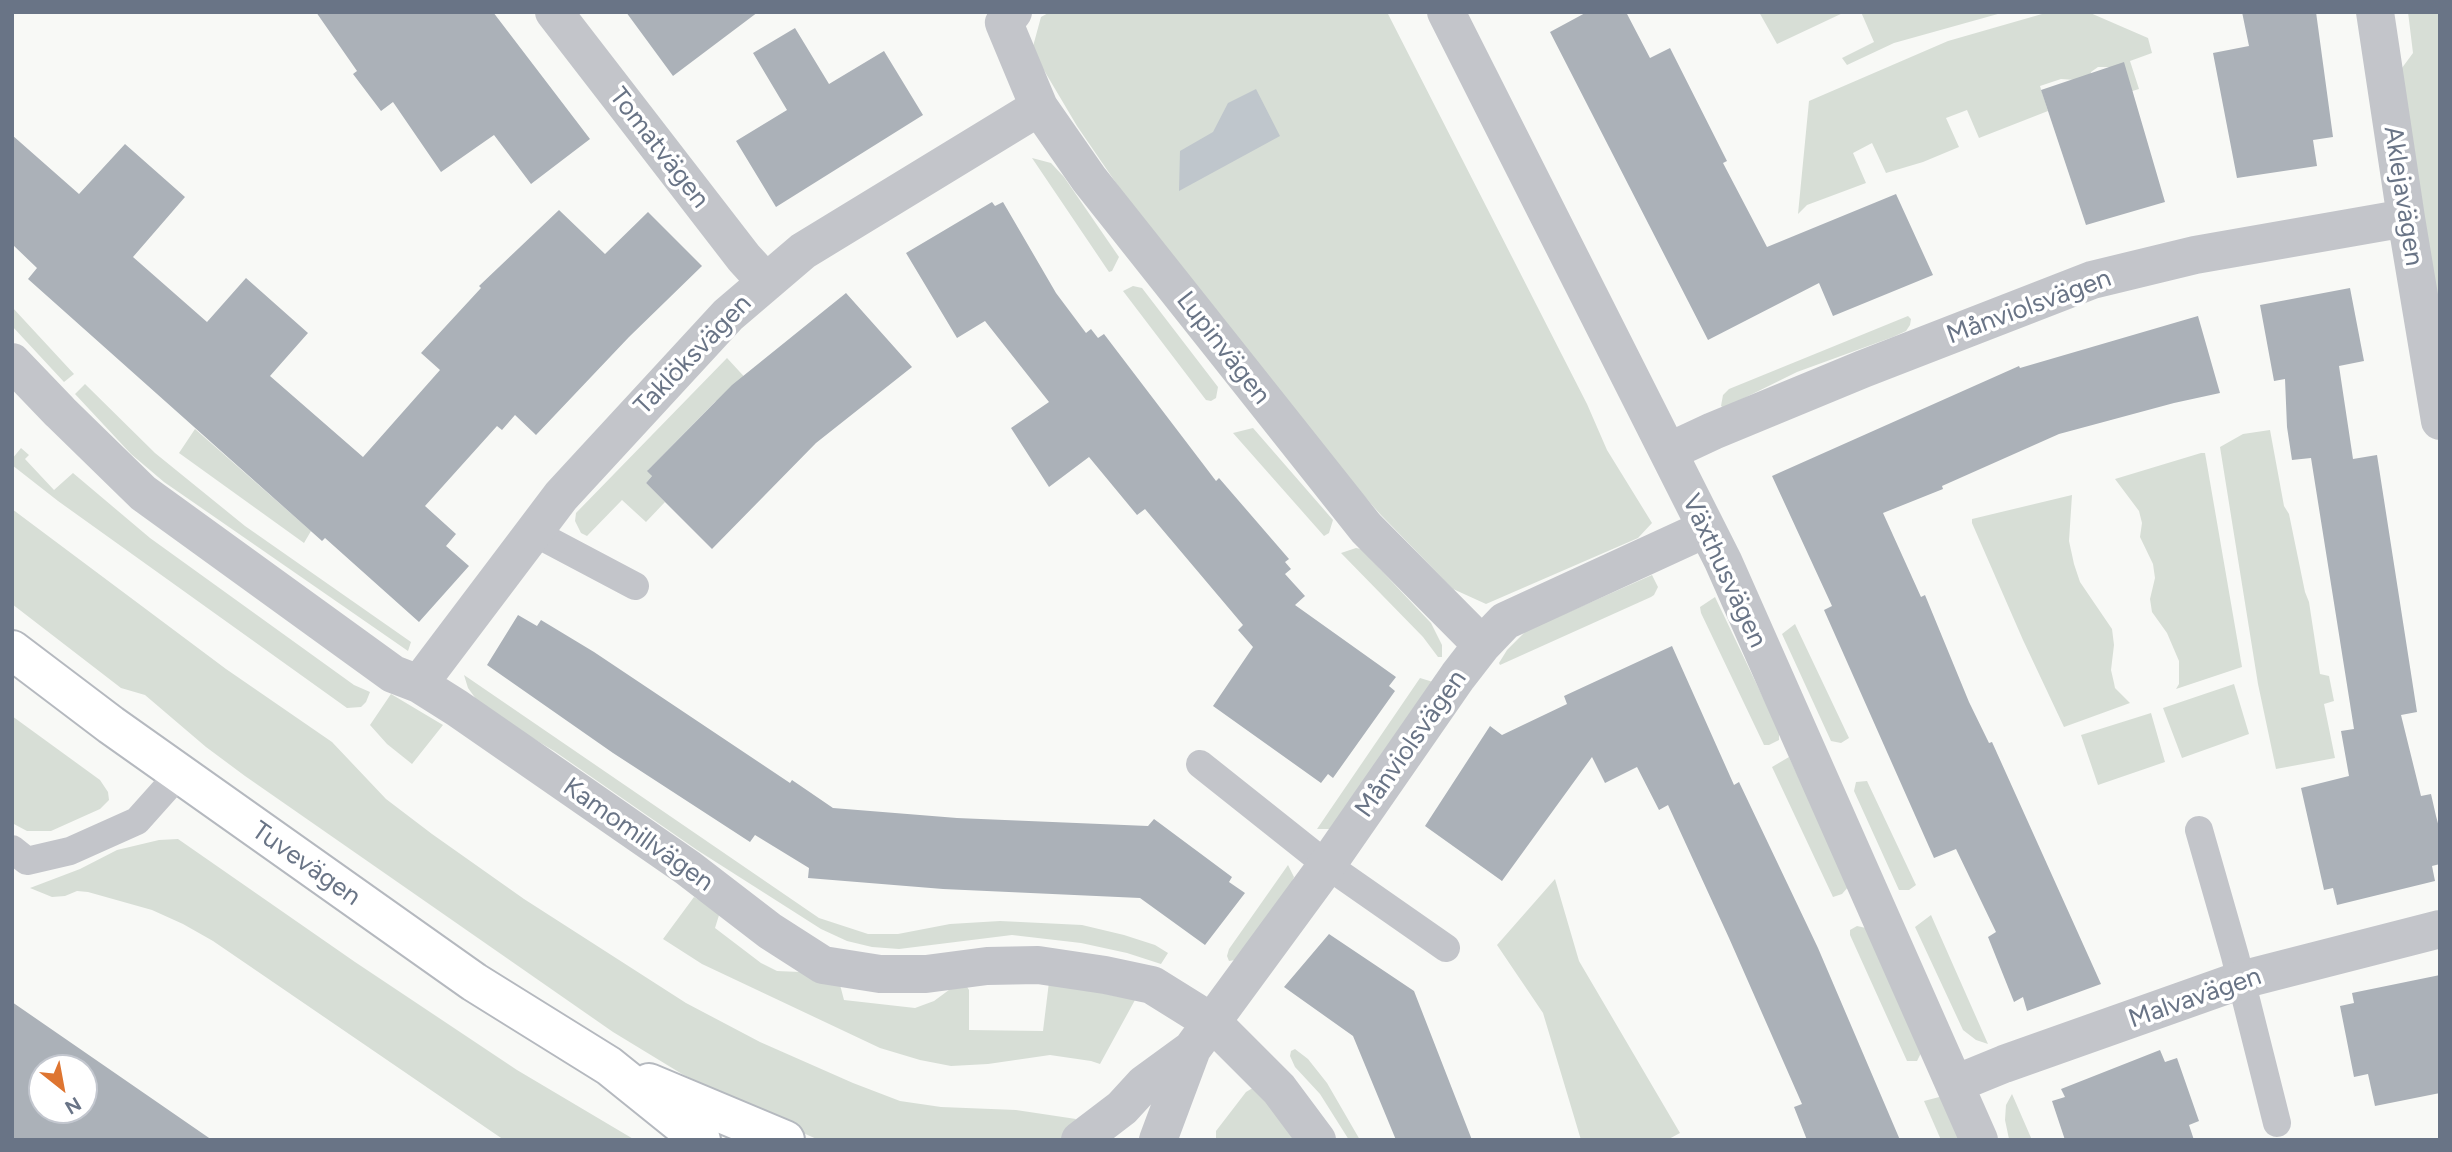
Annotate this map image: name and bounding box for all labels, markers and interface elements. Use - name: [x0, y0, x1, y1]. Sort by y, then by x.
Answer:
- street label: Tomatvägen: [602, 82, 716, 214]
- street label: Aklejavägen: [2377, 124, 2429, 268]
- street label: Månviolsvägen: [1943, 263, 2115, 351]
- street label: Lupinvägen: [1169, 285, 1277, 411]
- street label: Taklöksvägen: [628, 288, 758, 422]
- street label: Växthusvägen: [1675, 490, 1773, 652]
- street label: Månviolsvägen: [1349, 664, 1473, 824]
- street label: Kamomillvägen: [557, 772, 719, 898]
- street label: Tuvevägen: [246, 815, 366, 913]
- street label: Malvavägen: [2125, 961, 2265, 1035]
- north arrow: [28, 1054, 98, 1124]
- text: N: [61, 1092, 85, 1119]

